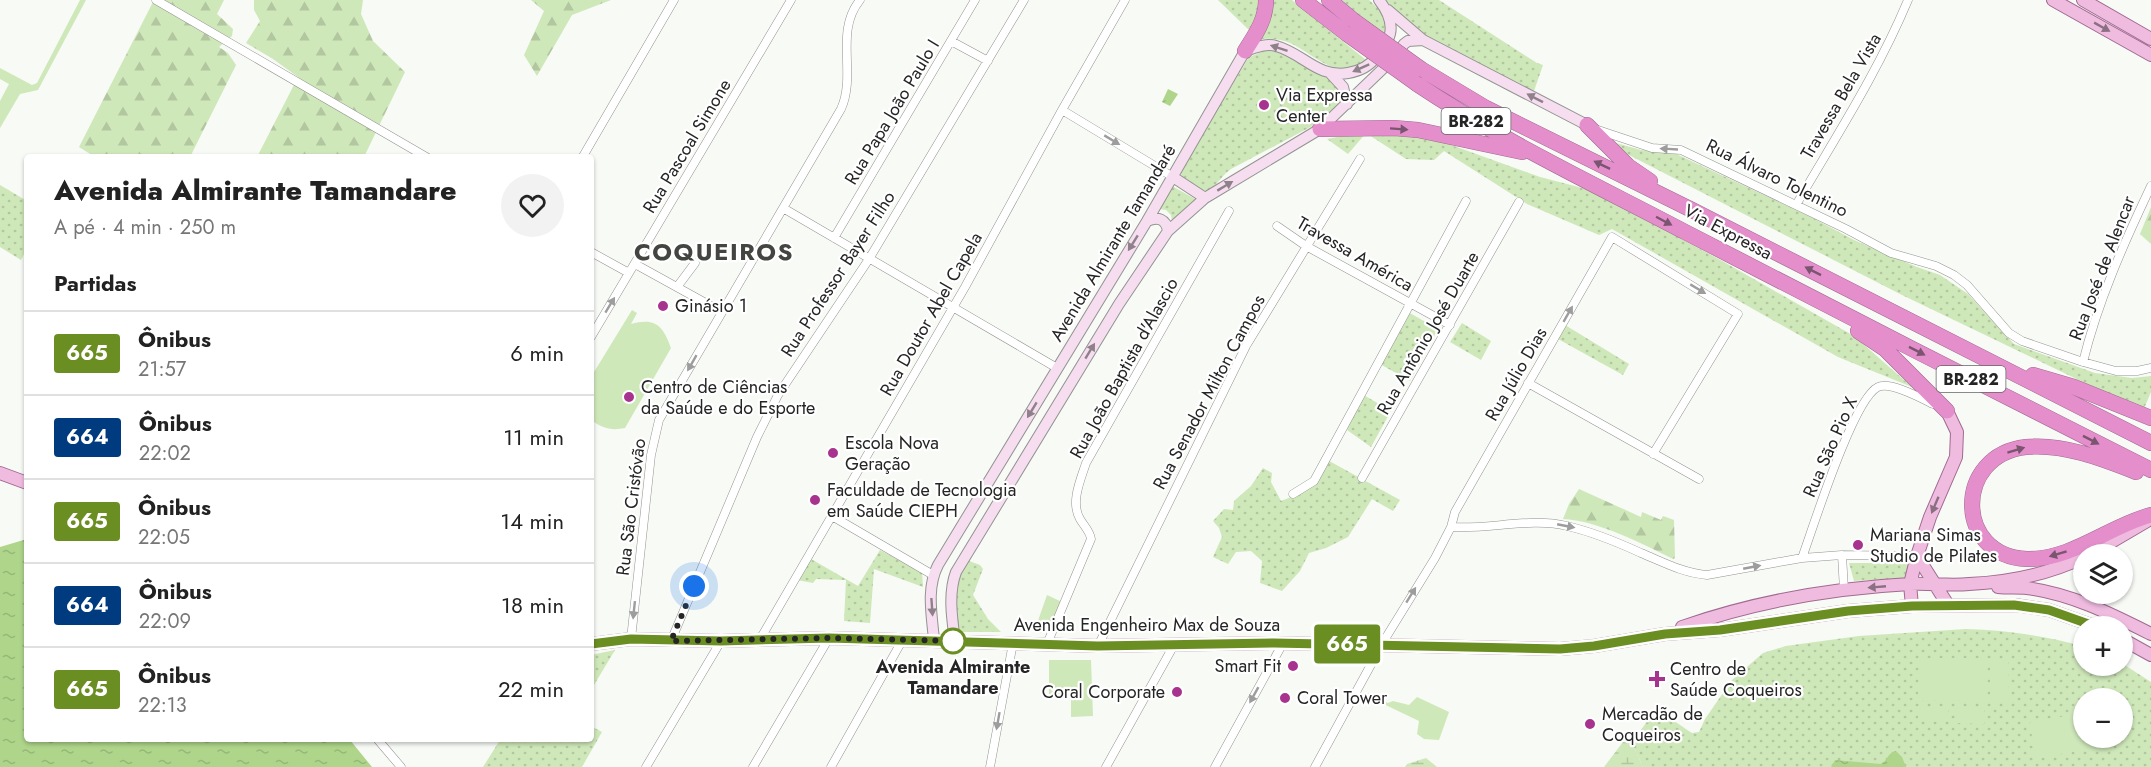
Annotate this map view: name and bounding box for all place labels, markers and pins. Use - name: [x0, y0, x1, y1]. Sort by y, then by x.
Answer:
- place label: Via Expressa Center: [1276, 82, 1373, 129]
- marker: Via Expressa Center: [1257, 98, 1271, 112]
- place label: Ginásio 1: [675, 293, 747, 319]
- marker: Ginásio 1: [656, 299, 670, 313]
- place label: Centro de Ciências da Saúde e do Esporte: [641, 374, 815, 421]
- marker: Centro de Ciências da Saúde e do Esporte: [622, 390, 636, 404]
- place label: Escola Nova Geração: [845, 430, 939, 477]
- marker: Escola Nova Geração: [826, 446, 840, 460]
- place label: Faculdade de Tecnologia em Saúde CIEPH: [827, 477, 1016, 524]
- marker: Faculdade de Tecnologia em Saúde CIEPH: [808, 493, 822, 507]
- place label: Mariana Simas Studio de Pilates: [1870, 522, 1997, 569]
- marker: Mariana Simas Studio de Pilates: [1851, 538, 1865, 552]
- marker: Avenida Almirante Tamandare: [940, 628, 966, 654]
- place label: Smart Fit: [1215, 653, 1282, 679]
- place label: Avenida Almirante Tamandare: [875, 654, 1030, 701]
- place label: Centro de Saúde Coqueiros: [1670, 656, 1802, 703]
- marker: Smart Fit: [1286, 659, 1300, 673]
- marker: Centro de Saúde Coqueiros: [1648, 670, 1666, 688]
- place label: Coral Corporate: [1042, 679, 1165, 705]
- marker: Coral Corporate: [1170, 685, 1184, 699]
- place label: Coral Tower: [1297, 685, 1388, 711]
- marker: Coral Tower: [1278, 691, 1292, 705]
- place label: Mercadão de Coqueiros: [1602, 701, 1703, 748]
- marker: Mercadão de Coqueiros: [1583, 717, 1597, 731]

